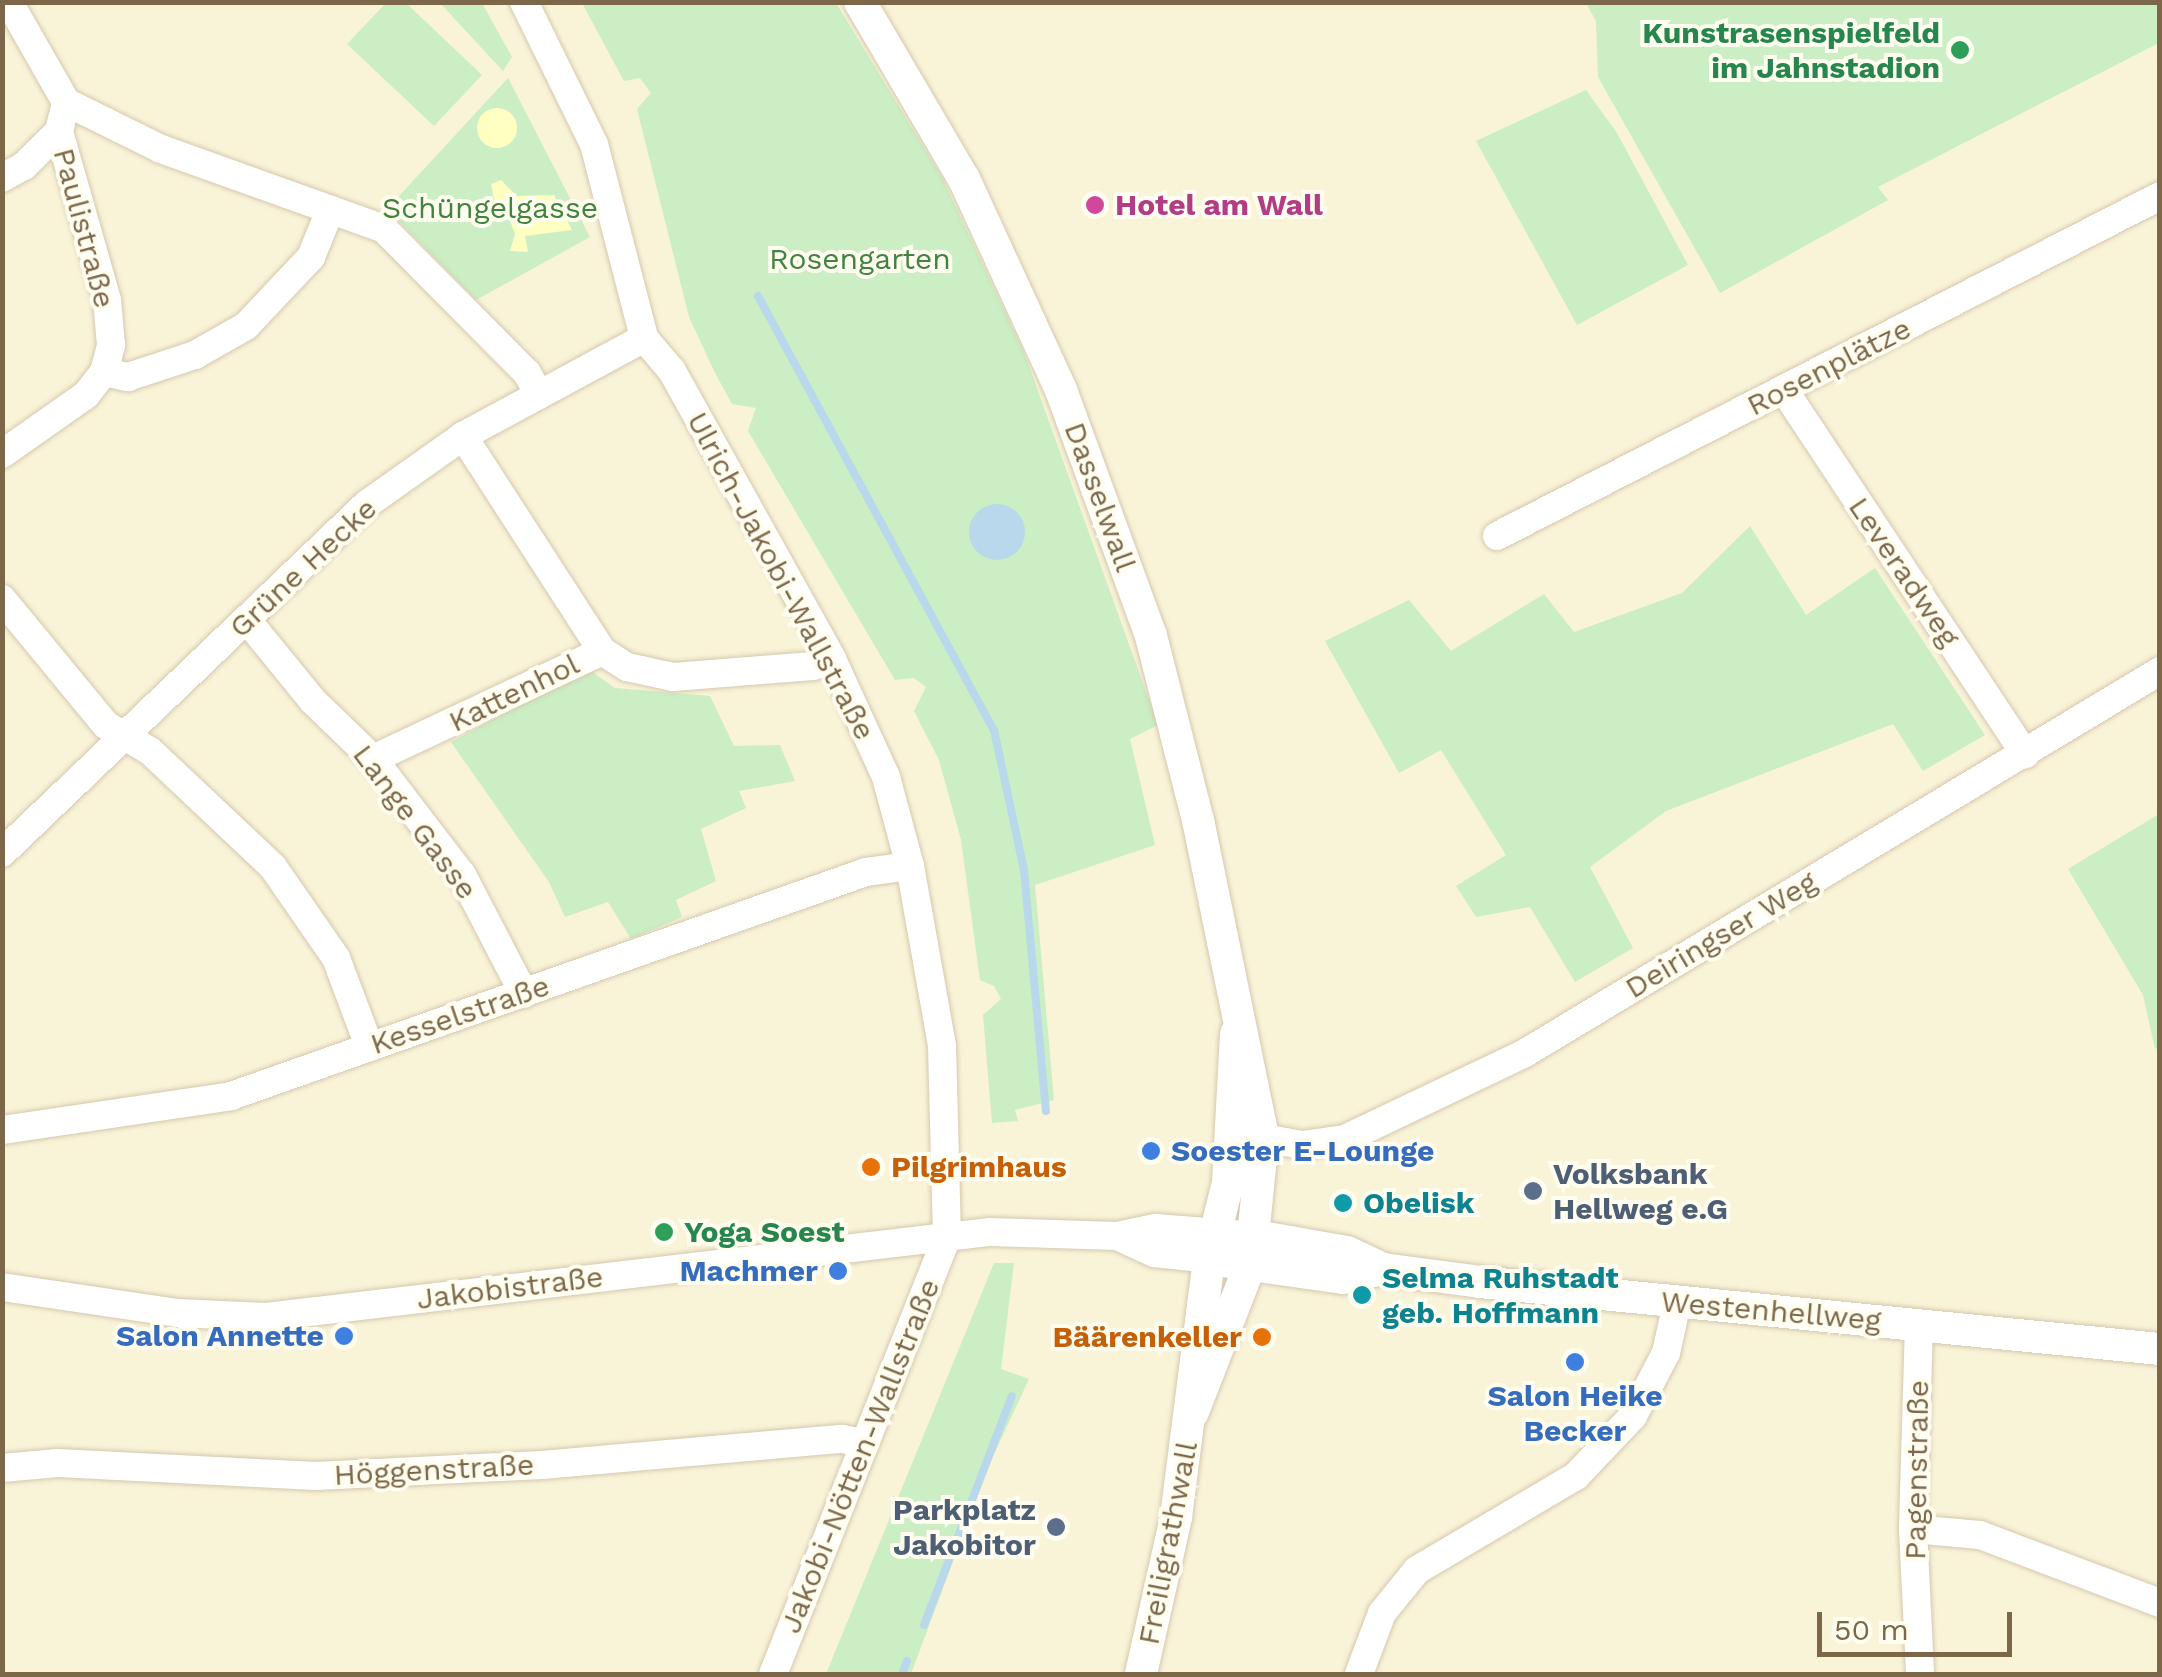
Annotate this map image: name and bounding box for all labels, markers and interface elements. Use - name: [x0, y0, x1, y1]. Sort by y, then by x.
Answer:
- place label: Kunstrasenspielfeld im Jahnstadion: [1642, 15, 1940, 86]
- marker: Kunstrasenspielfeld im Jahnstadion: [1949, 39, 1971, 61]
- street label: Paulistraße: [45, 144, 123, 312]
- place label: Hotel am Wall: [1115, 187, 1324, 223]
- park label: Schüngelgasse: [382, 190, 598, 226]
- marker: Hotel am Wall: [1084, 194, 1106, 216]
- park label: Rosengarten: [769, 241, 951, 277]
- street label: Rosenplätze: [1741, 310, 1917, 424]
- street label: Ulrich-Jakobi-Wallstraße: [679, 406, 883, 746]
- street label: Dasselwall: [1056, 417, 1144, 577]
- street label: Leveradweg: [1841, 490, 1967, 654]
- street label: Grüne Hecke: [222, 491, 384, 645]
- street label: Kattenhol: [443, 646, 585, 740]
- street label: Lange Gasse: [345, 737, 485, 907]
- street label: Deiringser Weg: [1618, 863, 1824, 1007]
- street label: Kesselstraße: [366, 968, 554, 1062]
- place label: Soester E-Lounge: [1171, 1133, 1435, 1169]
- marker: Soester E-Lounge: [1140, 1140, 1162, 1162]
- place label: Pilgrimhaus: [891, 1149, 1067, 1185]
- marker: Pilgrimhaus: [860, 1156, 882, 1178]
- place label: Volksbank Hellweg e.G: [1553, 1156, 1728, 1226]
- marker: Volksbank Hellweg e.G: [1522, 1180, 1544, 1202]
- place label: Obelisk: [1363, 1185, 1474, 1221]
- marker: Obelisk: [1332, 1192, 1354, 1214]
- place label: Yoga Soest: [684, 1214, 845, 1250]
- marker: Yoga Soest: [653, 1221, 675, 1243]
- place label: Machmer: [679, 1253, 818, 1289]
- street label: Jakobistraße: [415, 1259, 605, 1317]
- marker: Machmer: [827, 1260, 849, 1282]
- place label: Selma Ruhstadt geb. Hoffmann: [1382, 1260, 1619, 1330]
- street label: Jakobi-Nötten-Wallstraße: [772, 1274, 948, 1638]
- street label: Westenhellweg: [1659, 1283, 1883, 1339]
- marker: Selma Ruhstadt geb. Hoffmann: [1351, 1284, 1373, 1306]
- place label: Salon Annette: [115, 1318, 324, 1354]
- place label: Bäärenkeller: [1052, 1319, 1242, 1355]
- marker: Salon Annette: [333, 1325, 355, 1347]
- marker: Bäärenkeller: [1251, 1326, 1273, 1348]
- marker: Salon Heike Becker: [1564, 1351, 1586, 1373]
- place label: Salon Heike Becker: [1487, 1378, 1663, 1448]
- street label: Pagenstraße: [1897, 1380, 1937, 1560]
- street label: Freiligrathwall: [1131, 1438, 1205, 1648]
- street label: Höggenstraße: [333, 1447, 535, 1493]
- place label: Parkplatz Jakobitor: [893, 1492, 1036, 1562]
- marker: Parkplatz Jakobitor: [1045, 1516, 1067, 1538]
- scale bar: [1822, 1592, 2017, 1654]
- text: 50 m: [1834, 1612, 1909, 1647]

